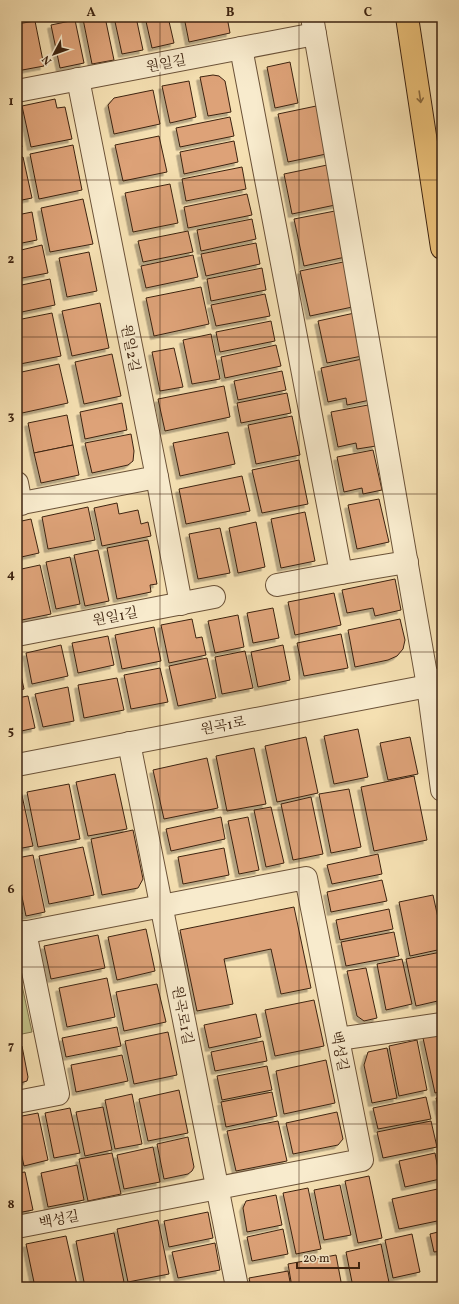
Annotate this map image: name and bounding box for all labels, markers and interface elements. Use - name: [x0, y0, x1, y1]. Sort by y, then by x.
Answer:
- text: A: [86, 4, 96, 22]
- text: B: [226, 4, 235, 22]
- text: C: [364, 4, 372, 22]
- north arrow: [34, 34, 74, 74]
- street label: 원일길: [145, 51, 188, 78]
- text: N: [39, 52, 56, 68]
- one-way arrow: [416, 90, 424, 103]
- text: 1: [8, 93, 14, 111]
- text: 2: [8, 251, 15, 269]
- street label: 원일2길: [116, 323, 143, 374]
- text: 3: [8, 408, 15, 426]
- text: 4: [7, 566, 15, 584]
- street label: 원일1길: [91, 604, 140, 631]
- street label: 원곡1로: [199, 713, 248, 740]
- text: 5: [8, 723, 14, 741]
- text: 6: [7, 881, 15, 899]
- street label: 원곡로1길: [167, 984, 197, 1046]
- street label: 백성길: [325, 1030, 352, 1073]
- text: 7: [8, 1038, 14, 1056]
- text: 8: [7, 1196, 15, 1214]
- street label: 백성길: [38, 1207, 81, 1234]
- scale bar: [297, 1244, 359, 1270]
- text: 20 m: [303, 1251, 330, 1267]

